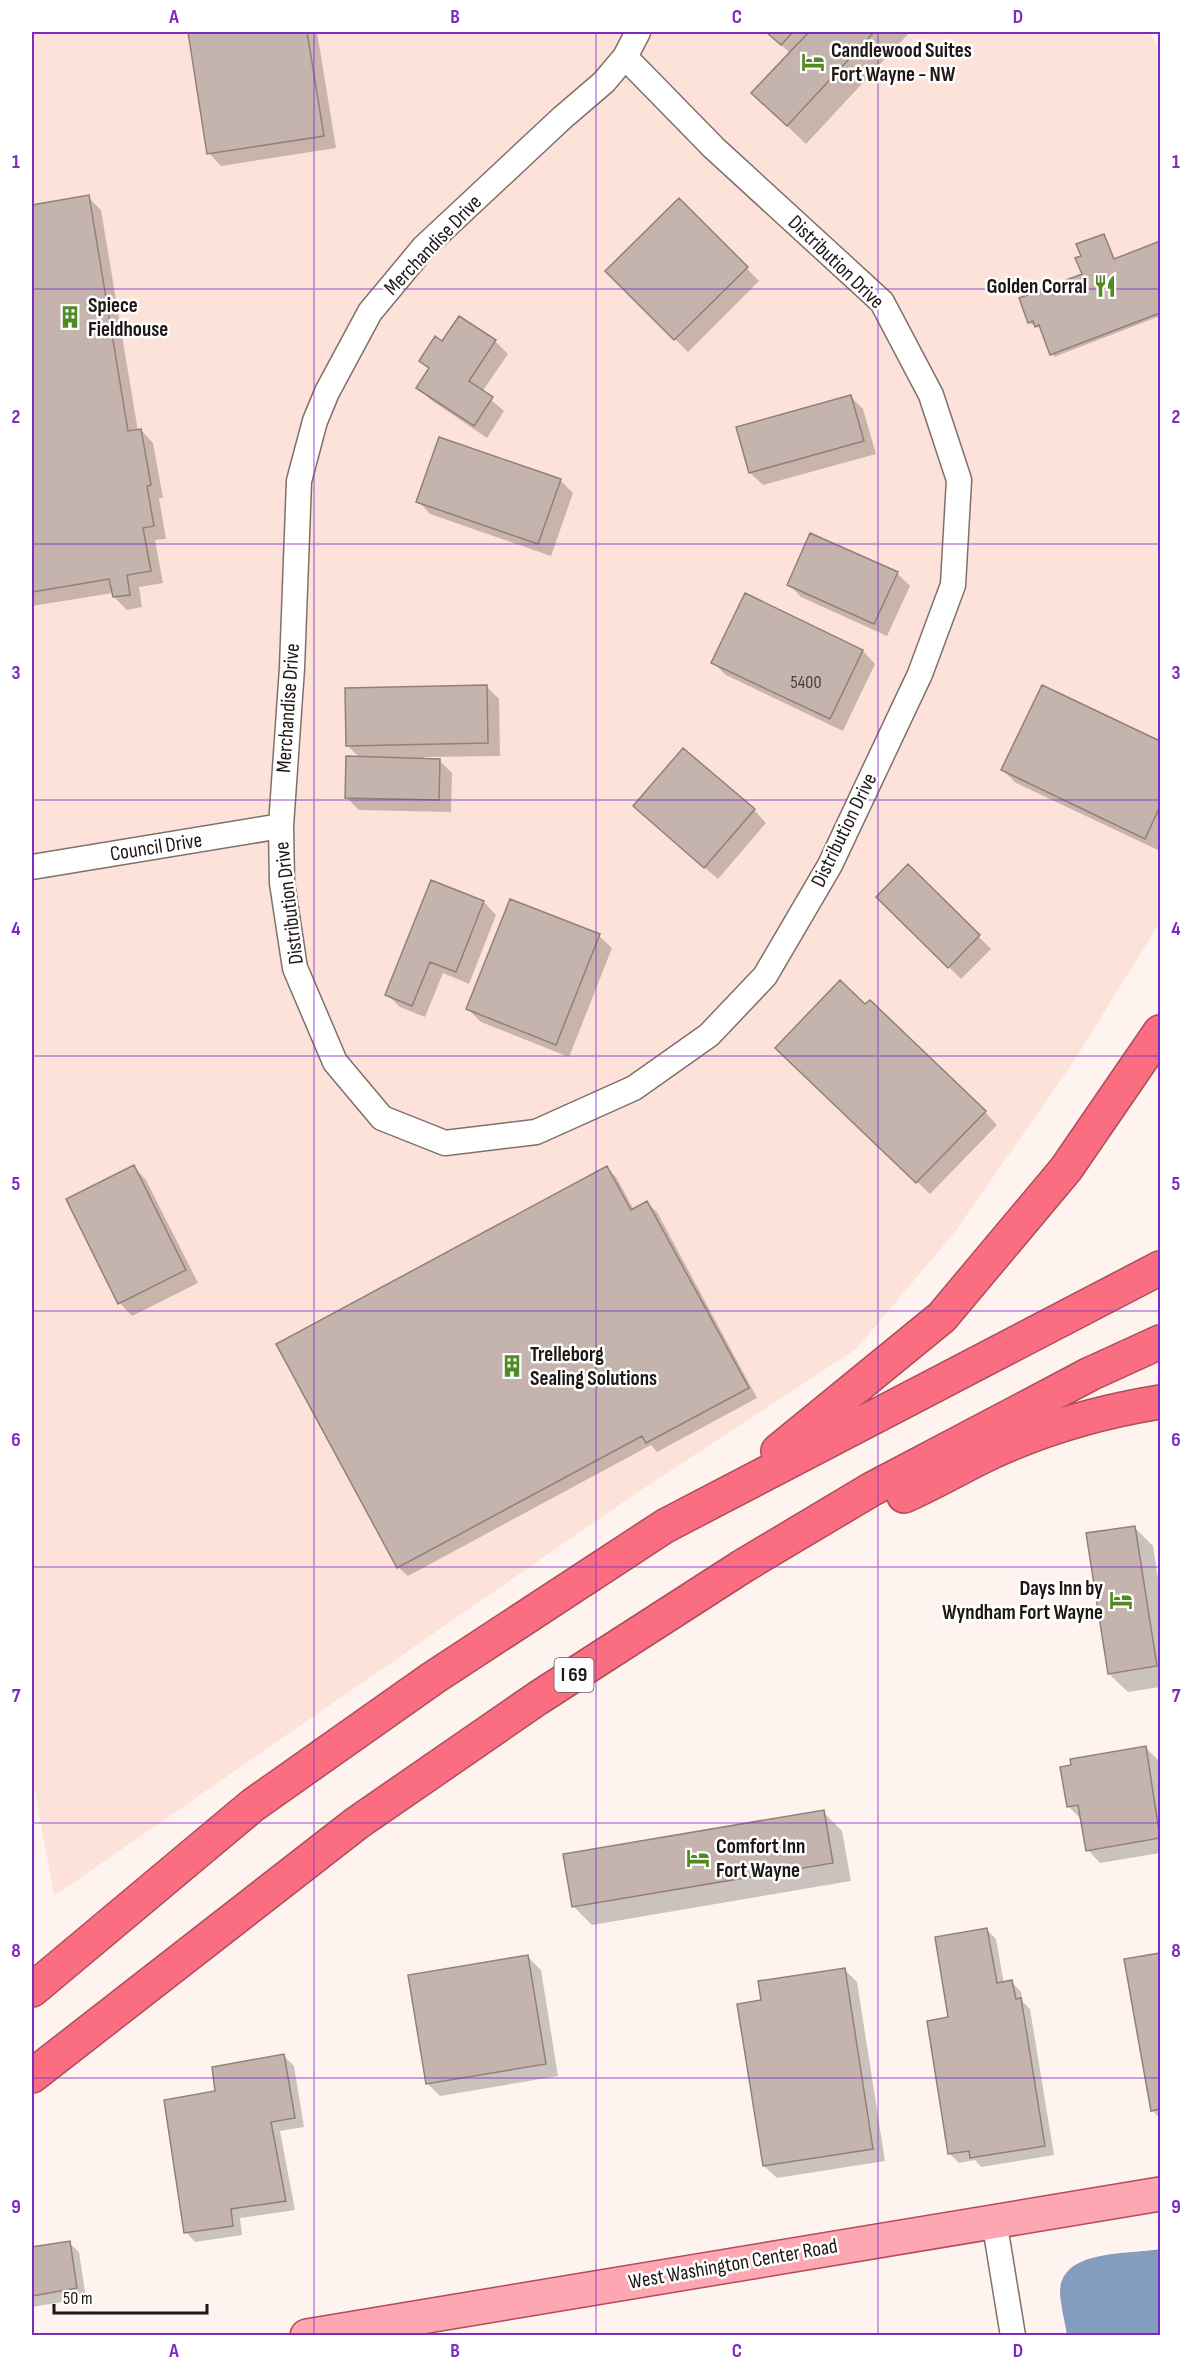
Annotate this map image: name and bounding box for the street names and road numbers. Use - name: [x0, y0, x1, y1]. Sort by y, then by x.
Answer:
- street label: Merchandise Drive: [379, 190, 487, 300]
- street label: Distribution Drive: [783, 210, 889, 314]
- street label: Merchandise Drive: [271, 642, 305, 774]
- street label: Distribution Drive: [806, 769, 882, 891]
- street label: Council Drive: [108, 827, 204, 867]
- street label: Distribution Drive: [269, 840, 309, 966]
- road number: I 69: [554, 1658, 594, 1692]
- street label: West Washington Center Road: [627, 2233, 839, 2295]

